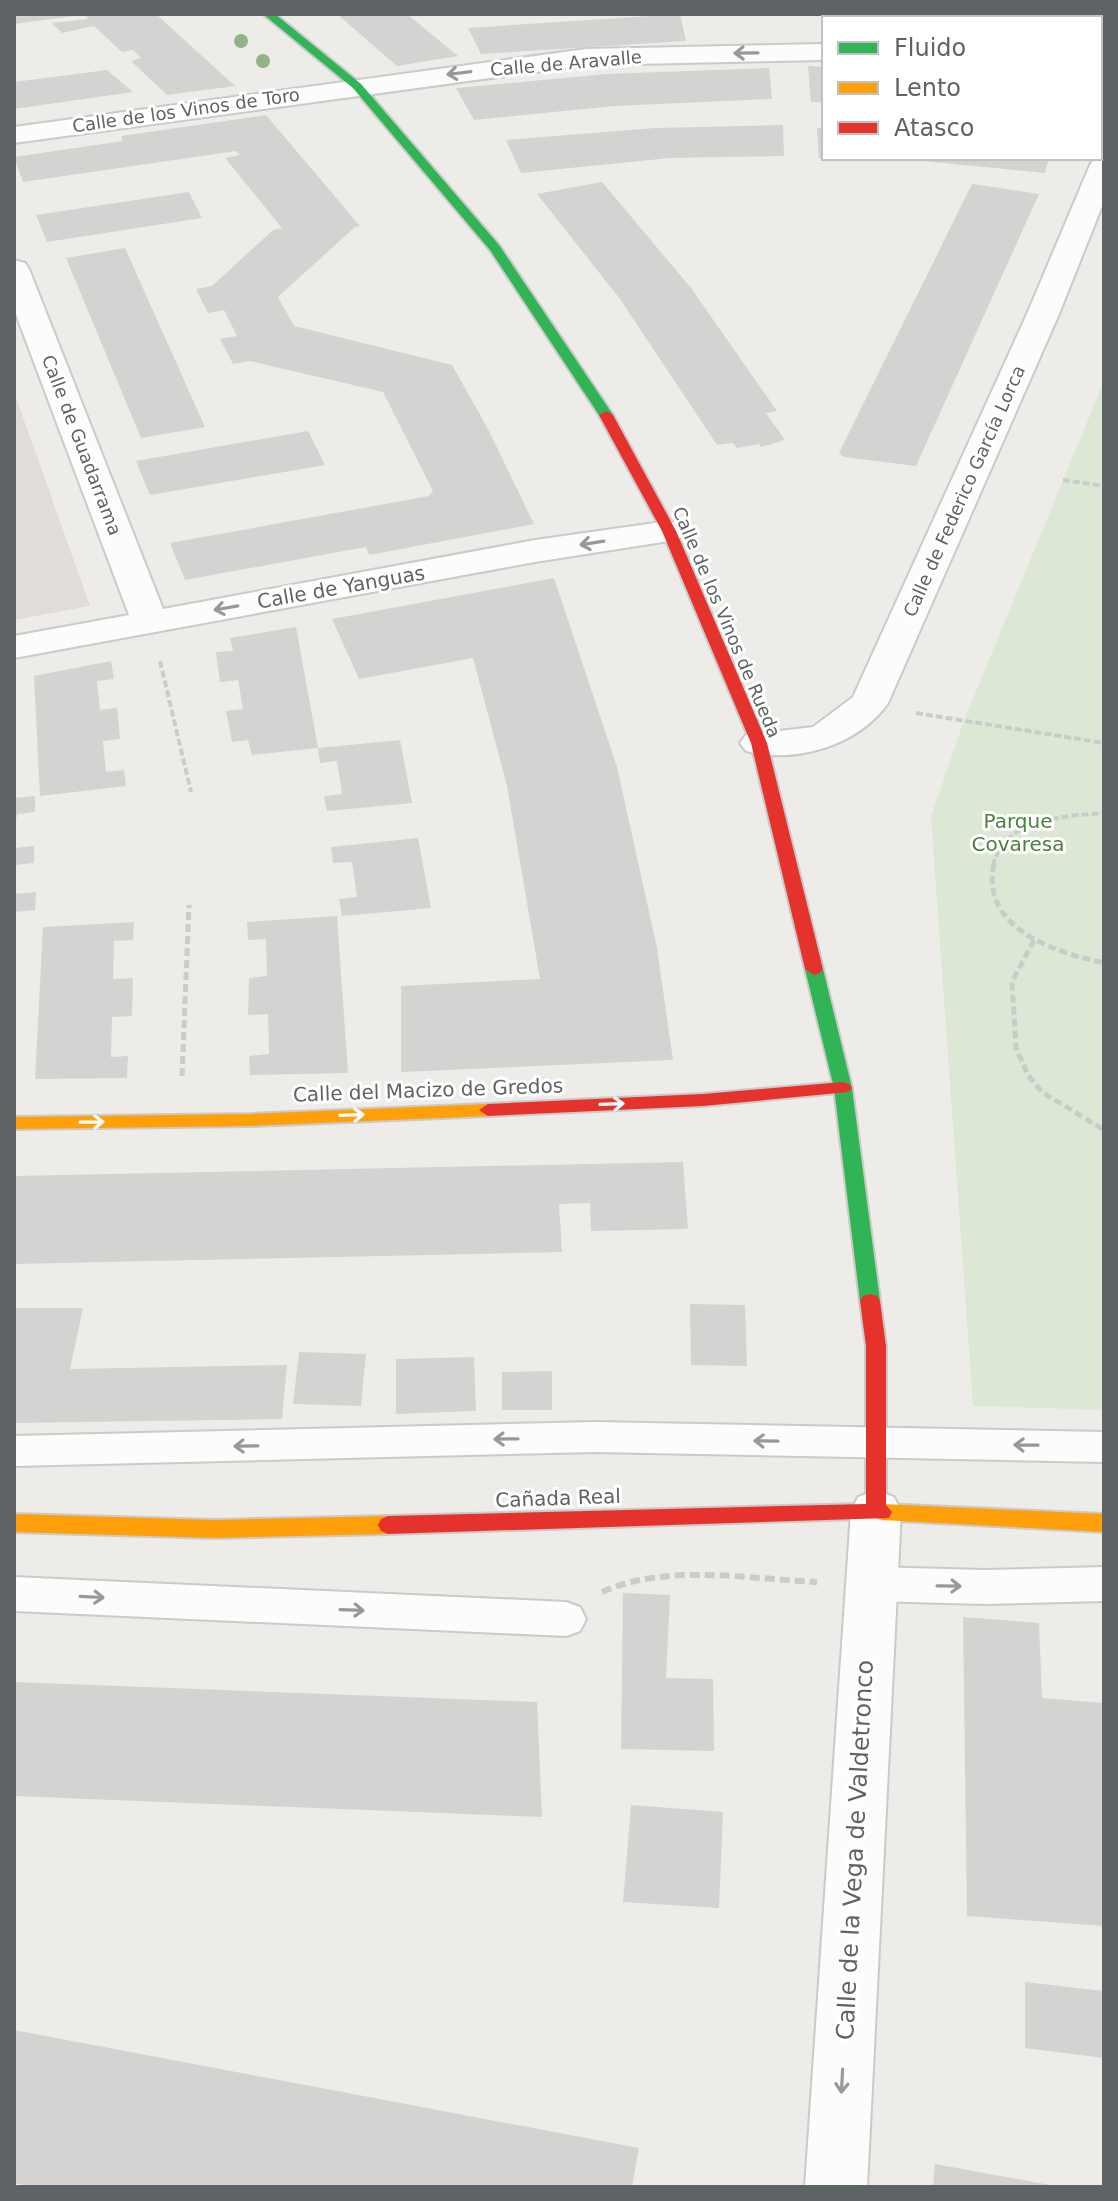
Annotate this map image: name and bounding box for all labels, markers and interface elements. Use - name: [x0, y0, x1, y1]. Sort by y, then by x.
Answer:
- legend: [822, 16, 1102, 160]
- text: Fluido: [894, 34, 966, 62]
- one-way arrow: [733, 45, 760, 60]
- street label: Calle de Aravalle: [489, 46, 643, 80]
- one-way arrow: [447, 66, 472, 81]
- text: Lento: [894, 74, 961, 102]
- street label: Calle de los Vinos de Toro: [71, 84, 301, 136]
- text: Atasco: [894, 114, 975, 142]
- street label: Calle de Guadarrama: [38, 352, 126, 538]
- street label: Calle de Federico García Lorca: [899, 362, 1029, 620]
- street label: Calle de los Vinos de Rueda: [669, 503, 785, 741]
- one-way arrow: [580, 536, 605, 551]
- street label: Calle de Yanguas: [255, 560, 427, 614]
- one-way arrow: [213, 601, 239, 616]
- park label: Parque Covaresa: [971, 809, 1065, 856]
- street label: Calle del Macizo de Gredos: [292, 1073, 564, 1107]
- one-way arrow: [598, 1097, 625, 1112]
- one-way arrow: [338, 1108, 365, 1123]
- one-way arrow: [78, 1114, 105, 1130]
- one-way arrow: [493, 1431, 520, 1447]
- one-way arrow: [753, 1433, 780, 1448]
- one-way arrow: [233, 1438, 260, 1453]
- one-way arrow: [1013, 1438, 1040, 1453]
- street label: Cañada Real: [495, 1484, 621, 1512]
- one-way arrow: [935, 1578, 962, 1594]
- one-way arrow: [78, 1590, 105, 1605]
- one-way arrow: [338, 1602, 365, 1617]
- street label: Calle de la Vega de Valdetronco: [831, 1659, 879, 2041]
- one-way arrow: [834, 2067, 849, 2094]

